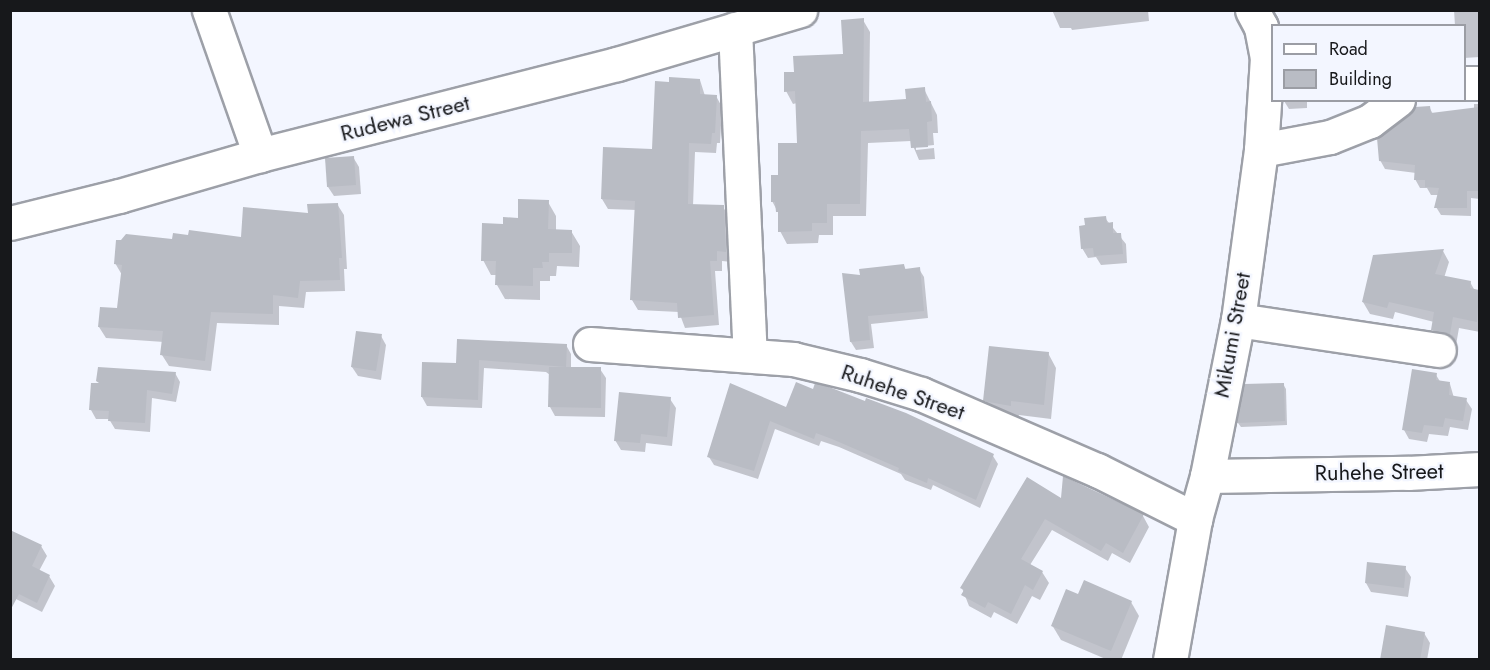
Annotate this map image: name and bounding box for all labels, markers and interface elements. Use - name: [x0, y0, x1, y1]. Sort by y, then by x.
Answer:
- legend: [1271, 24, 1466, 102]
- text: Road: [1329, 36, 1368, 62]
- text: Building: [1329, 66, 1392, 92]
- street label: Rudewa Street: [338, 89, 472, 147]
- street label: Mikumi Street: [1208, 270, 1256, 400]
- street label: Ruhehe Street: [838, 359, 968, 425]
- street label: Ruhehe Street: [1314, 458, 1444, 486]

